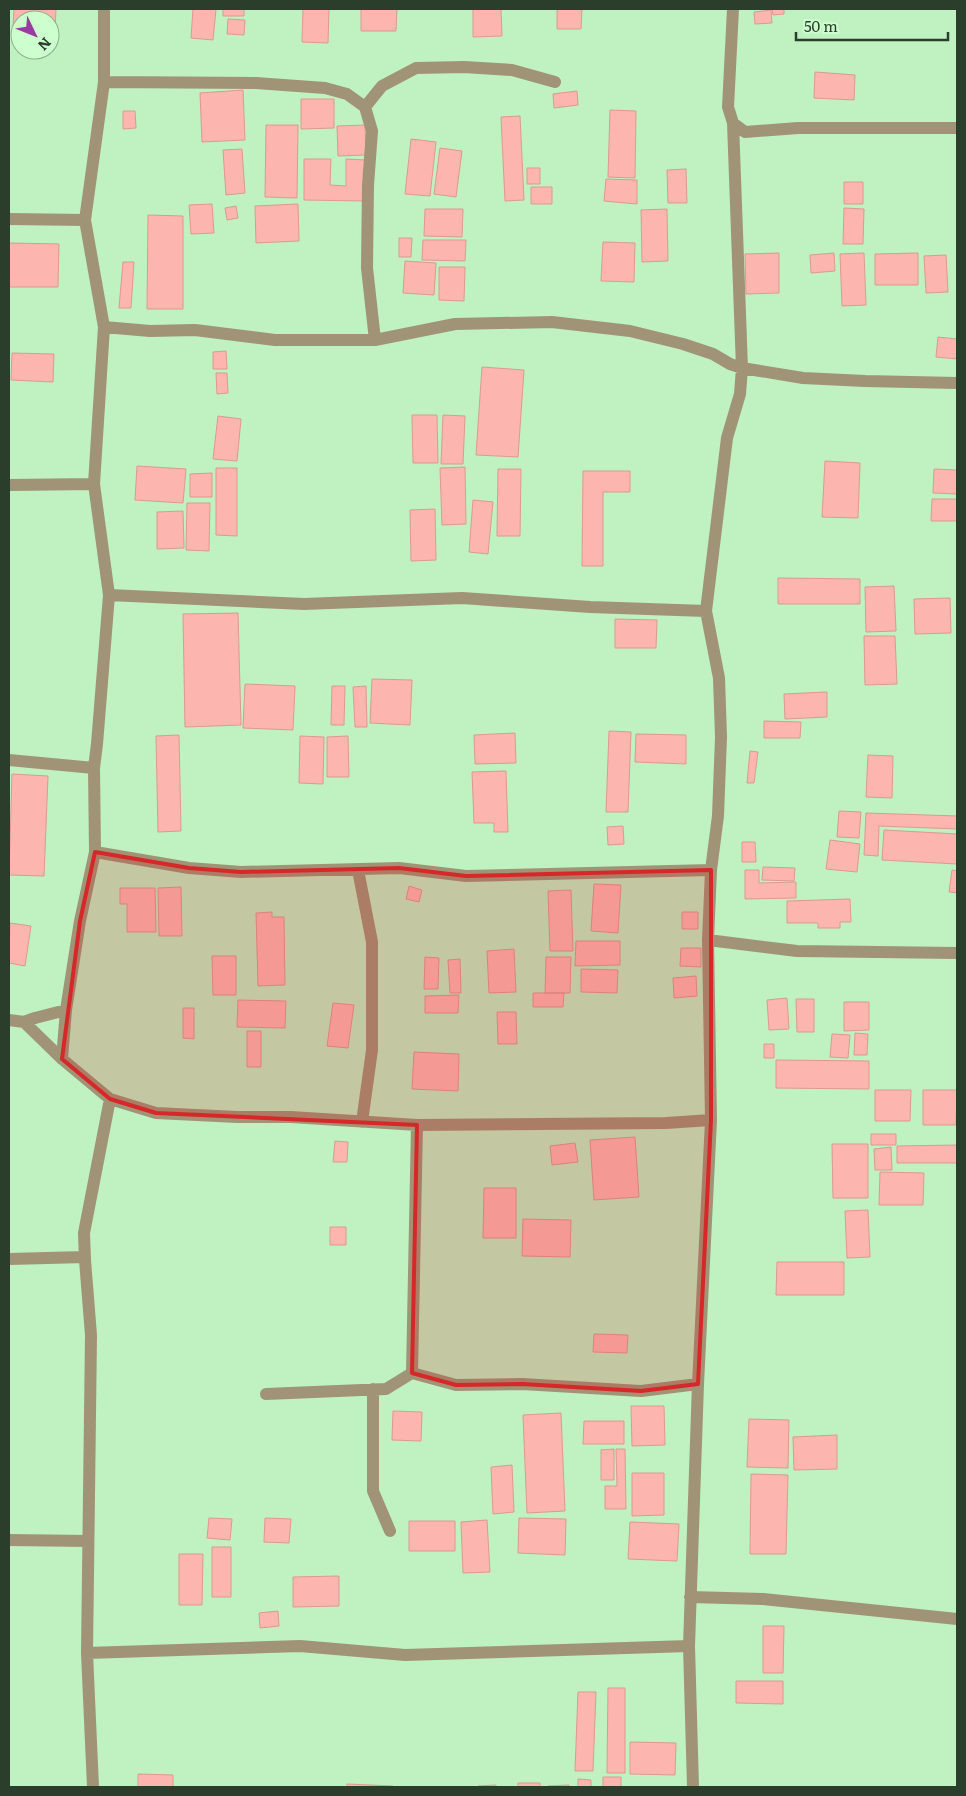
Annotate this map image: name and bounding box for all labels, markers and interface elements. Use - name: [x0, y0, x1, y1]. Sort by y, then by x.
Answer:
- north arrow: [10, 10, 60, 60]
- scale bar: [796, 10, 948, 42]
- text: 50 m: [804, 14, 838, 37]
- text: N: [34, 33, 57, 56]

